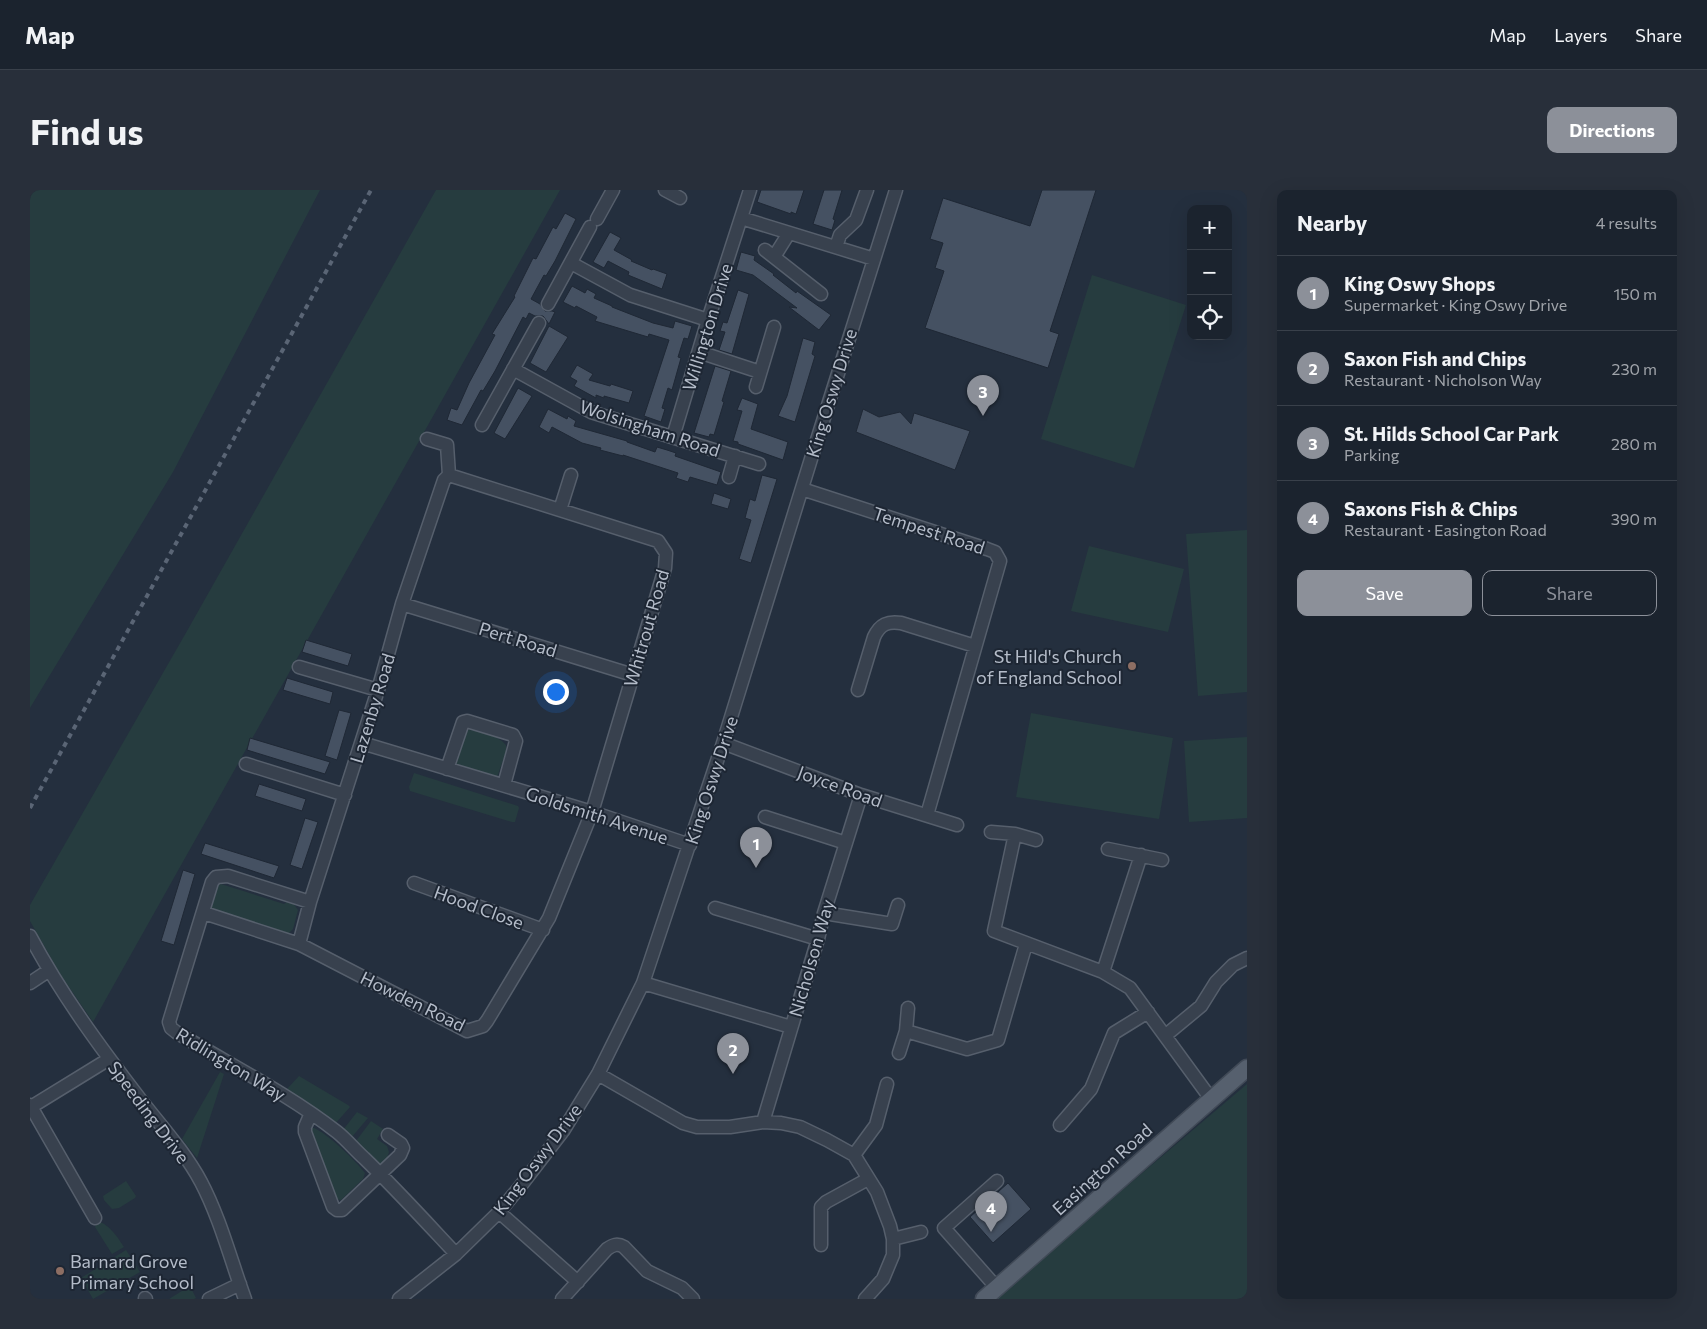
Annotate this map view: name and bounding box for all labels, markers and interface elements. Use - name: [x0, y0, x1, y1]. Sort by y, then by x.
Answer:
- text: Map: [25, 20, 75, 49]
- text: Map: [1489, 24, 1526, 46]
- text: Layers: [1554, 24, 1607, 46]
- text: Share: [1635, 24, 1682, 46]
- button: Directions: [1547, 107, 1677, 153]
- text: Find us: [30, 109, 144, 152]
- map controls: [1187, 205, 1232, 340]
- button: +: [1187, 205, 1232, 250]
- text: Nearby: [1297, 210, 1367, 235]
- text: 4 results: [1596, 213, 1657, 232]
- button: −: [1187, 250, 1232, 295]
- street label: Willington Drive: [677, 261, 737, 393]
- text: King Oswy Shops: [1344, 272, 1495, 295]
- text: 1: [1309, 284, 1317, 303]
- text: 150 m: [1614, 284, 1657, 303]
- button: locate: [1187, 295, 1232, 340]
- text: Supermarket · King Oswy Drive: [1344, 295, 1567, 314]
- street label: King Oswy Drive: [801, 326, 861, 460]
- text: Saxon Fish and Chips: [1344, 347, 1526, 370]
- text: 2: [1308, 359, 1318, 378]
- text: 230 m: [1612, 359, 1657, 378]
- text: Restaurant · Nicholson Way: [1344, 370, 1542, 389]
- pin: 3: [967, 375, 999, 416]
- street label: Wolsingham Road: [577, 395, 723, 461]
- text: St. Hilds School Car Park: [1344, 422, 1559, 445]
- text: 3: [1308, 434, 1318, 453]
- text: 280 m: [1611, 434, 1657, 453]
- text: Parking: [1344, 445, 1399, 464]
- text: Saxons Fish & Chips: [1344, 497, 1518, 520]
- street label: Tempest Road: [870, 502, 988, 558]
- text: 4: [1308, 509, 1318, 528]
- text: 390 m: [1611, 509, 1657, 528]
- text: Restaurant · Easington Road: [1344, 520, 1547, 539]
- street label: Whitrout Road: [619, 567, 673, 689]
- button: Save: [1297, 570, 1472, 616]
- button: Share: [1482, 570, 1657, 616]
- street label: Pert Road: [476, 617, 560, 661]
- place label: St Hild's Church of England School: [976, 645, 1122, 688]
- street label: Lazenby Road: [345, 650, 399, 766]
- marker: St Hild's Church of England School: [1126, 660, 1138, 672]
- your location: [543, 679, 569, 705]
- street label: King Oswy Drive: [680, 713, 742, 847]
- street label: Joyce Road: [795, 761, 885, 811]
- street label: Goldsmith Avenue: [523, 782, 671, 848]
- pin: 1: [740, 827, 772, 868]
- street label: Hood Close: [431, 881, 527, 933]
- street label: Nicholson Way: [784, 897, 838, 1019]
- street label: Howden Road: [357, 966, 469, 1036]
- street label: Ridlington Way: [172, 1023, 290, 1105]
- pin: 2: [717, 1033, 749, 1074]
- street label: Speeding Drive: [103, 1057, 195, 1167]
- street label: King Oswy Drive: [488, 1099, 586, 1219]
- street label: Easington Road: [1048, 1118, 1156, 1220]
- pin: 4: [975, 1191, 1007, 1232]
- place label: Barnard Grove Primary School: [70, 1250, 194, 1293]
- marker: Barnard Grove Primary School: [54, 1265, 66, 1277]

